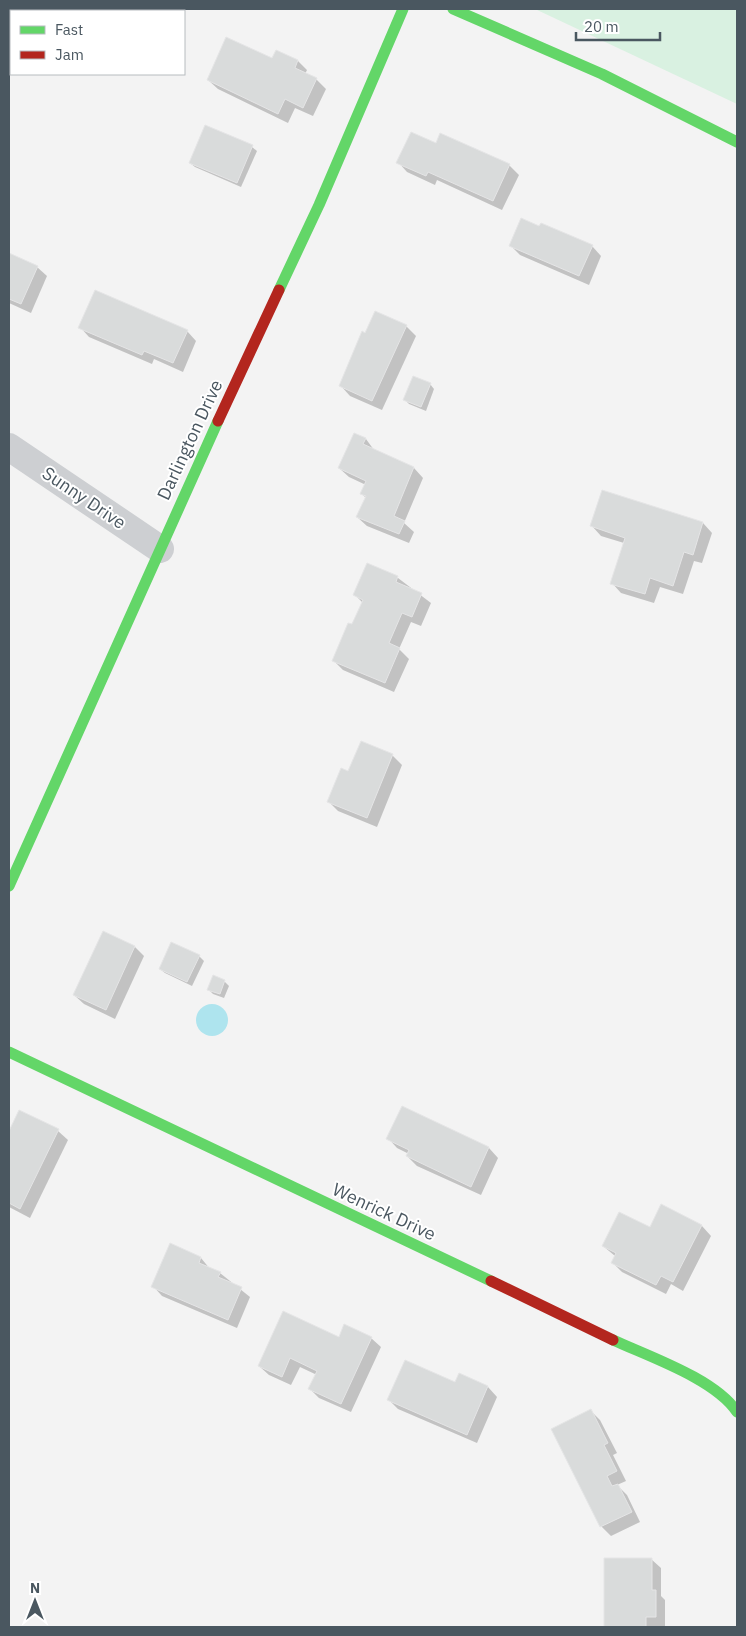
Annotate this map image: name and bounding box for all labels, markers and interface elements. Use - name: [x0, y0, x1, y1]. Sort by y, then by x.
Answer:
- legend: [10, 10, 185, 75]
- scale bar: [576, 10, 660, 42]
- text: 20 m: [584, 17, 619, 36]
- text: Fast: [55, 20, 83, 39]
- text: Jam: [55, 45, 84, 64]
- street label: Darlington Drive: [152, 376, 227, 504]
- street label: Sunny Drive: [38, 461, 131, 534]
- street label: Wenrick Drive: [329, 1178, 440, 1246]
- north arrow: [10, 1576, 60, 1626]
- text: N: [30, 1579, 40, 1597]

